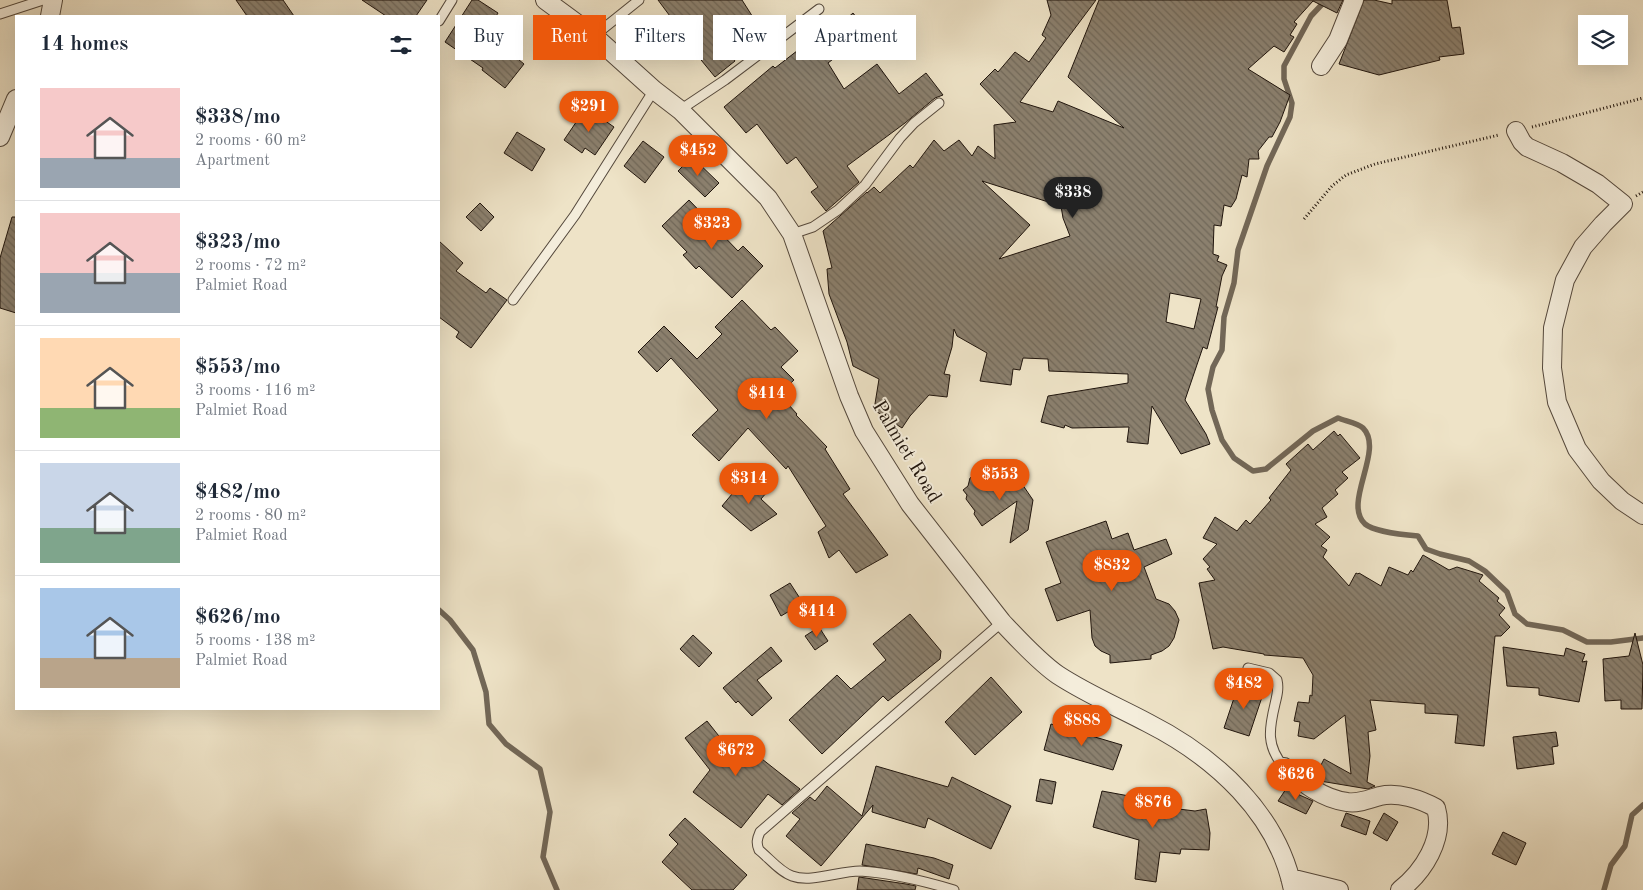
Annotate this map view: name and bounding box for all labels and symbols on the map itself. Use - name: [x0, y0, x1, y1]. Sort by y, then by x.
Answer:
- pin: $291: [559, 90, 619, 133]
- pin: $452: [668, 134, 728, 177]
- pin: $338: [1043, 176, 1103, 219]
- pin: $323: [682, 208, 742, 250]
- pin: $414: [737, 378, 797, 420]
- street label: Palmiet Road: [868, 397, 944, 507]
- pin: $553: [970, 458, 1030, 501]
- pin: $314: [719, 462, 779, 505]
- pin: $832: [1082, 550, 1142, 592]
- pin: $414: [787, 596, 847, 638]
- pin: $482: [1214, 668, 1274, 710]
- pin: $888: [1052, 704, 1112, 747]
- pin: $672: [706, 734, 766, 777]
- pin: $626: [1266, 758, 1326, 801]
- pin: $876: [1123, 786, 1183, 829]

